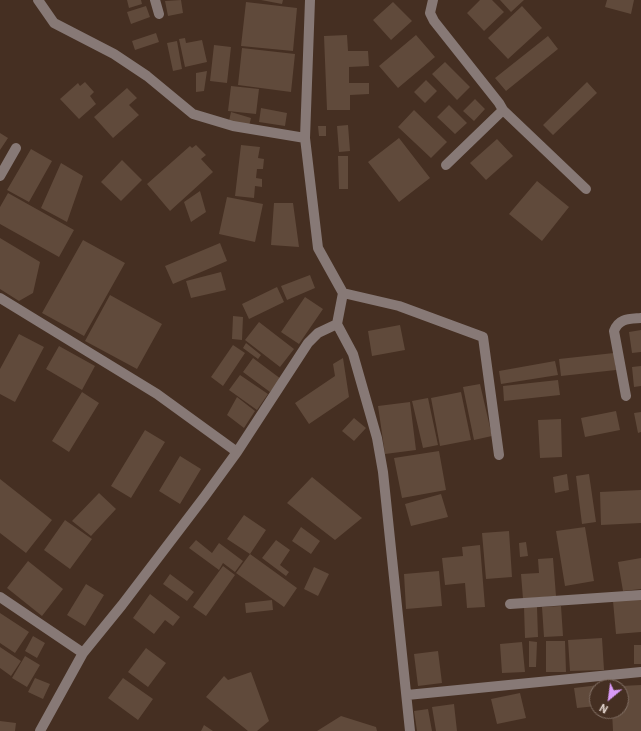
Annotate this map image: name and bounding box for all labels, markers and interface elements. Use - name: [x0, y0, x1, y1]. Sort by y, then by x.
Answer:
- north arrow: [589, 679, 629, 719]
- text: N: [597, 701, 611, 717]

